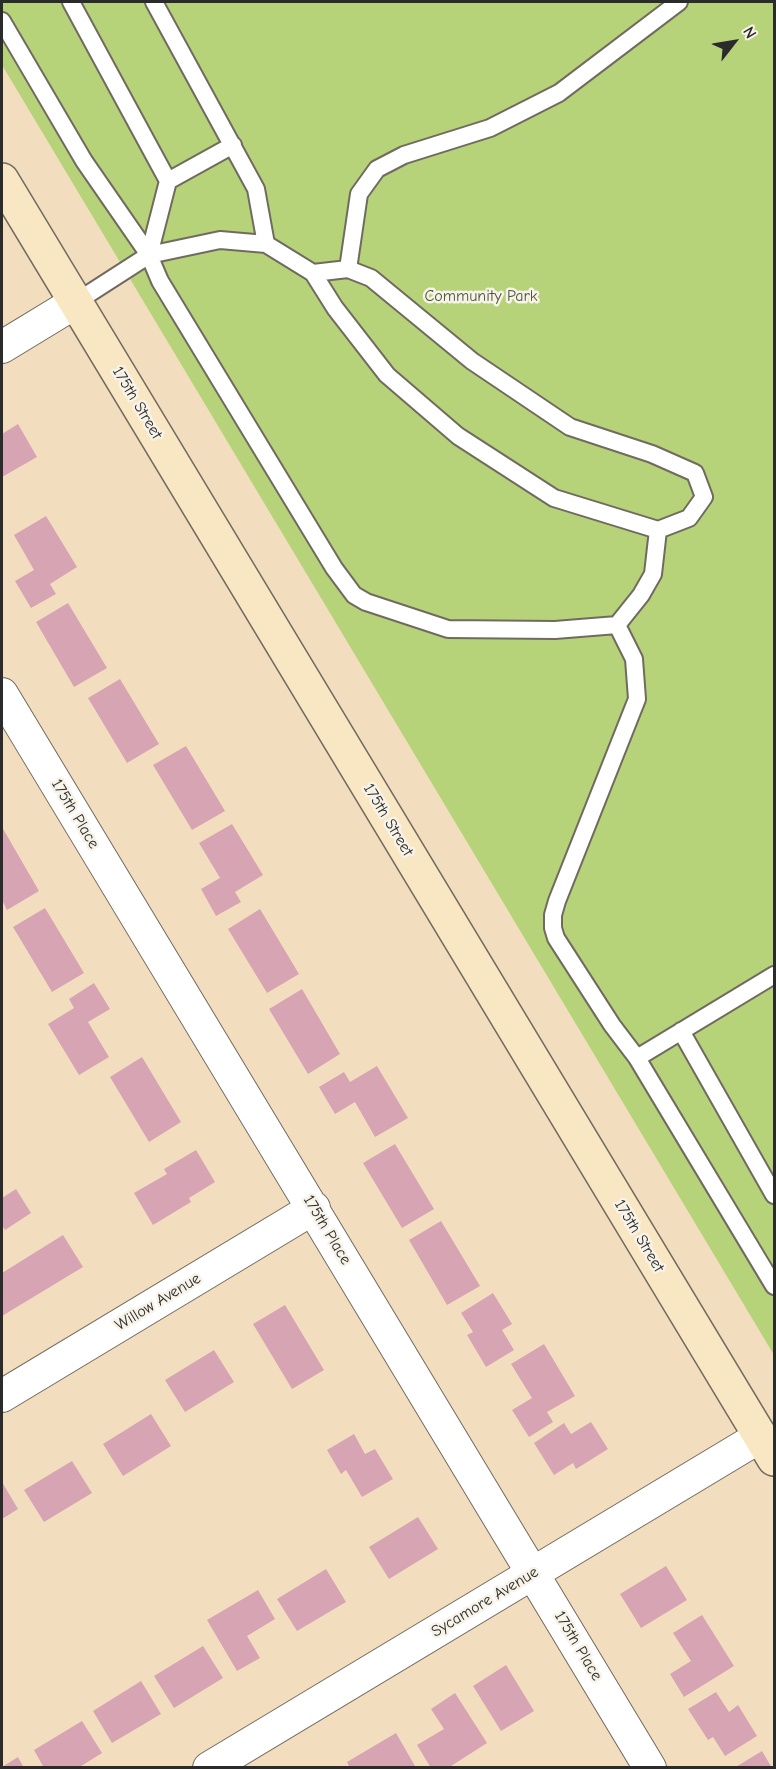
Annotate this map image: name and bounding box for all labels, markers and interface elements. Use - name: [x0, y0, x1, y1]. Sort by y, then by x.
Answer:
- north arrow: [704, 12, 764, 72]
- text: N: [739, 24, 760, 42]
- park label: Community Park: [424, 286, 538, 306]
- street label: 175th Street: [108, 363, 166, 443]
- street label: 175th Place: [47, 776, 103, 852]
- street label: 175th Street: [359, 780, 417, 860]
- street label: 175th Place: [299, 1192, 355, 1268]
- street label: 175th Street: [610, 1196, 668, 1276]
- street label: Willow Avenue: [112, 1269, 204, 1335]
- street label: Sycamore Avenue: [428, 1562, 542, 1642]
- street label: 175th Place: [550, 1608, 606, 1684]

